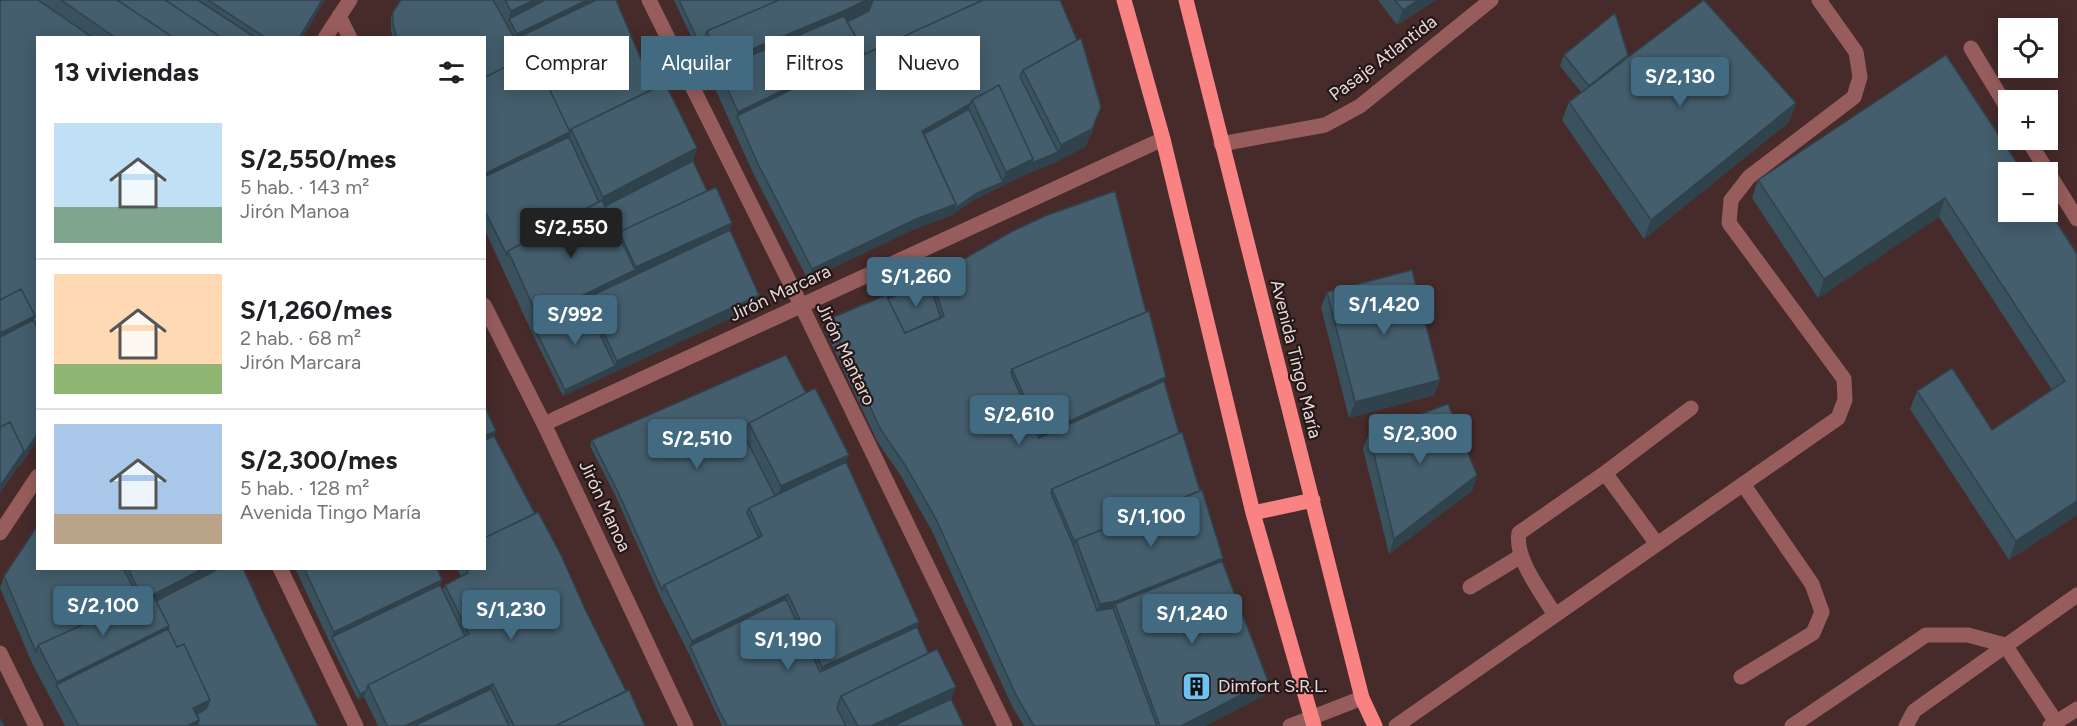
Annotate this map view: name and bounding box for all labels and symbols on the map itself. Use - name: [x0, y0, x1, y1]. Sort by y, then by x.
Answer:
- street label: Pasaje Atlantida: [1325, 10, 1441, 106]
- pin: S/2,130: [1625, 57, 1735, 108]
- pin: S/2,550: [516, 208, 626, 259]
- pin: S/1,260: [861, 257, 971, 308]
- street label: Jirón Marcara: [726, 260, 834, 326]
- street label: Avenida Tingo María: [1266, 277, 1326, 441]
- pin: S/1,420: [1329, 285, 1439, 336]
- pin: S/992: [533, 295, 617, 346]
- street label: Jirón Mantaro: [812, 299, 880, 409]
- pin: S/2,610: [964, 395, 1074, 446]
- pin: S/2,300: [1365, 414, 1475, 465]
- pin: S/2,510: [642, 419, 752, 470]
- street label: Jirón Manoa: [574, 457, 636, 555]
- pin: S/1,100: [1096, 497, 1206, 548]
- pin: S/2,100: [48, 586, 158, 637]
- pin: S/1,230: [456, 590, 566, 641]
- pin: S/1,240: [1137, 594, 1247, 645]
- pin: S/1,190: [733, 620, 843, 671]
- building icon: Dimfort S.R.L.: [1181, 670, 1213, 702]
- place label: Dimfort S.R.L.: [1218, 675, 1327, 697]

